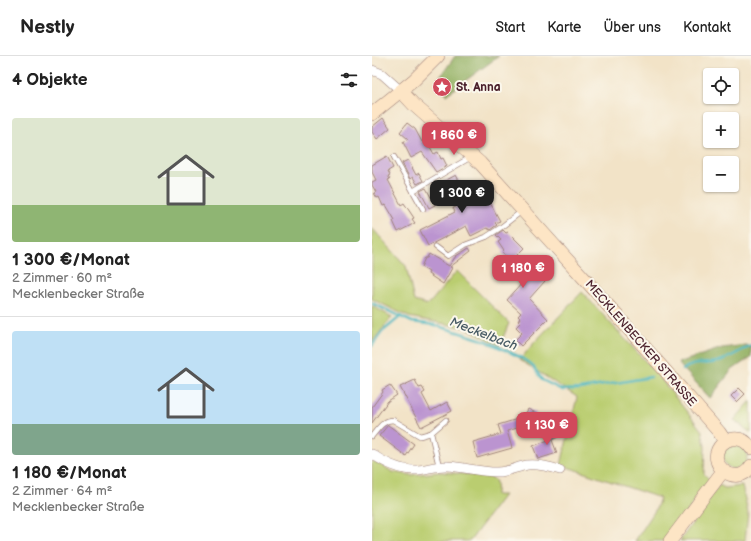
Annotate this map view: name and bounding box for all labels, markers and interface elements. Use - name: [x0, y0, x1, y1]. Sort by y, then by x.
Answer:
- text: Nestly: [20, 16, 74, 39]
- text: Start: [495, 19, 525, 36]
- text: Karte: [547, 19, 581, 36]
- text: Über uns: [603, 19, 661, 36]
- text: Kontakt: [683, 19, 731, 36]
- map controls: [703, 68, 739, 192]
- button: locate: [703, 68, 739, 104]
- icon: filters: [338, 69, 360, 91]
- text: 4 Objekte: [12, 70, 88, 90]
- place icon: St. Anna: [431, 76, 453, 98]
- place label: St. Anna: [456, 80, 501, 95]
- button: +: [703, 112, 739, 148]
- pin: 1 860 €: [417, 122, 491, 156]
- text: 1 860 €: [431, 127, 477, 143]
- icon: home: [150, 144, 222, 216]
- button: −: [703, 156, 739, 192]
- pin: 1 300 €: [425, 180, 499, 214]
- text: 1 300 €: [439, 185, 485, 201]
- text: 1 300 €/Monat: [12, 250, 130, 270]
- pin: 1 180 €: [486, 255, 560, 289]
- text: 1 180 €: [501, 260, 545, 276]
- text: 2 Zimmer · 60 m²: [12, 270, 112, 286]
- street label: MECKLENBECKER STRASSE: [582, 277, 700, 410]
- text: Mecklenbecker Straße: [12, 286, 145, 302]
- water label: Meckelbach: [448, 314, 520, 354]
- icon: home: [150, 357, 222, 429]
- pin: 1 130 €: [510, 412, 584, 446]
- text: 1 130 €: [525, 417, 569, 433]
- text: 1 180 €/Monat: [12, 463, 127, 483]
- text: 2 Zimmer · 64 m²: [12, 483, 112, 499]
- text: Mecklenbecker Straße: [12, 499, 145, 515]

